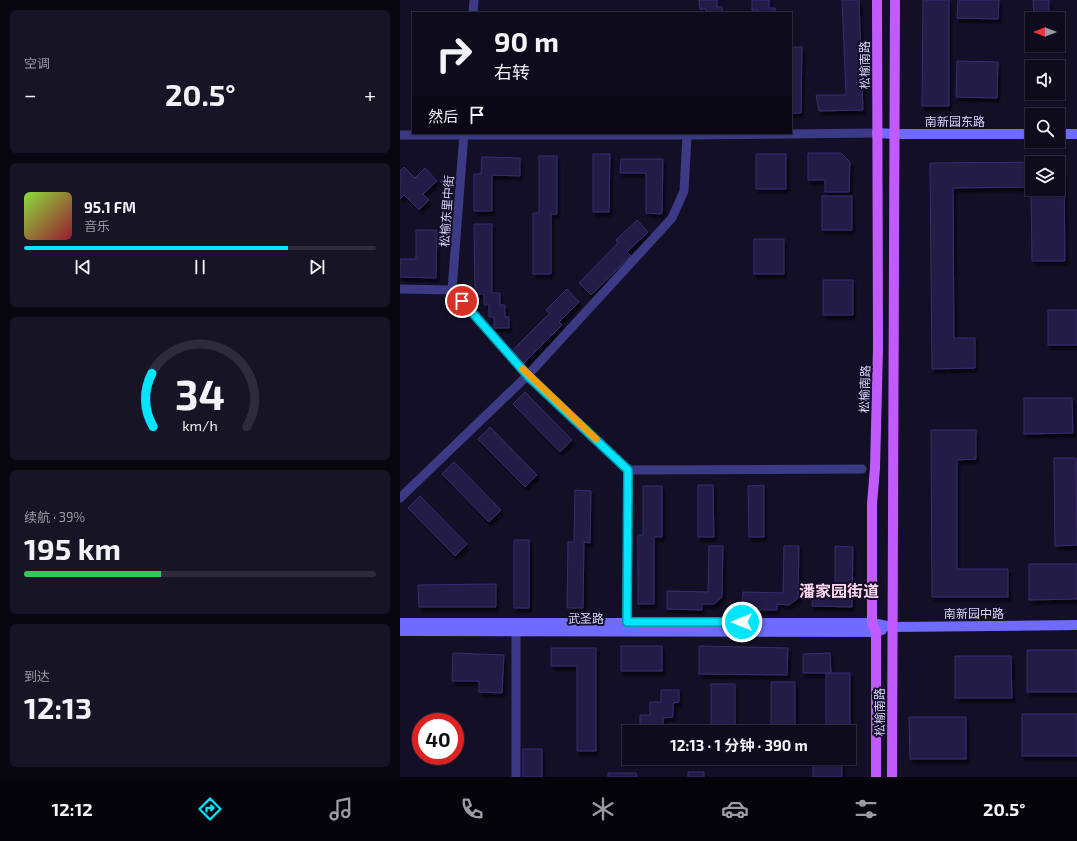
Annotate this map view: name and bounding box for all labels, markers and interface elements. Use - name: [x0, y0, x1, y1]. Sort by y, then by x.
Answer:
- north arrow: [1025, 12, 1065, 52]
- map controls: [1025, 12, 1065, 196]
- text: 90 m: [494, 24, 559, 58]
- icon: right: [428, 28, 480, 80]
- street label: 松榆南路: [857, 41, 871, 89]
- text: 空调: [24, 55, 50, 71]
- button: sound: [1025, 60, 1065, 100]
- text: 右转: [494, 61, 530, 83]
- text: 20.5°: [165, 76, 236, 112]
- text: −: [24, 81, 37, 107]
- text: +: [364, 81, 376, 107]
- icon: arrive: [466, 104, 488, 126]
- text: 然后: [428, 107, 458, 125]
- button: search: [1025, 108, 1065, 148]
- street label: 南新园东路: [925, 114, 985, 128]
- button: layers: [1025, 156, 1065, 196]
- street label: 松榆东里中街: [437, 175, 455, 247]
- text: 95.1 FM: [84, 198, 136, 216]
- text: 音乐: [84, 218, 110, 234]
- icon: previous: [72, 256, 94, 278]
- icon: pause: [189, 256, 211, 278]
- icon: next: [306, 256, 328, 278]
- pin: [445, 284, 479, 318]
- icon: arrive: [451, 290, 473, 312]
- street label: 松榆南路: [856, 365, 872, 413]
- text: 34: [175, 367, 225, 417]
- text: km/h: [182, 416, 218, 433]
- text: 续航 · 39%: [24, 509, 85, 525]
- text: 195 km: [24, 530, 121, 566]
- district label: 潘家园街道: [799, 581, 879, 600]
- position arrow: [721, 601, 763, 643]
- street label: 南新园中路: [944, 606, 1004, 620]
- street label: 武圣路: [568, 611, 604, 625]
- text: 到达: [24, 668, 50, 684]
- street label: 松榆南路: [872, 688, 886, 736]
- text: 12:13: [24, 689, 92, 725]
- speed limit sign: 40: [412, 713, 464, 765]
- text: 12:13 · 1 分钟 · 390 m: [670, 736, 808, 754]
- icon: directions: [196, 795, 224, 823]
- icon: music: [327, 795, 355, 823]
- icon: phone: [458, 795, 486, 823]
- icon: climate: [589, 795, 617, 823]
- icon: car: [721, 795, 749, 823]
- icon: filters: [852, 795, 880, 823]
- text: 12:12: [52, 798, 93, 820]
- text: 20.5°: [983, 798, 1025, 820]

